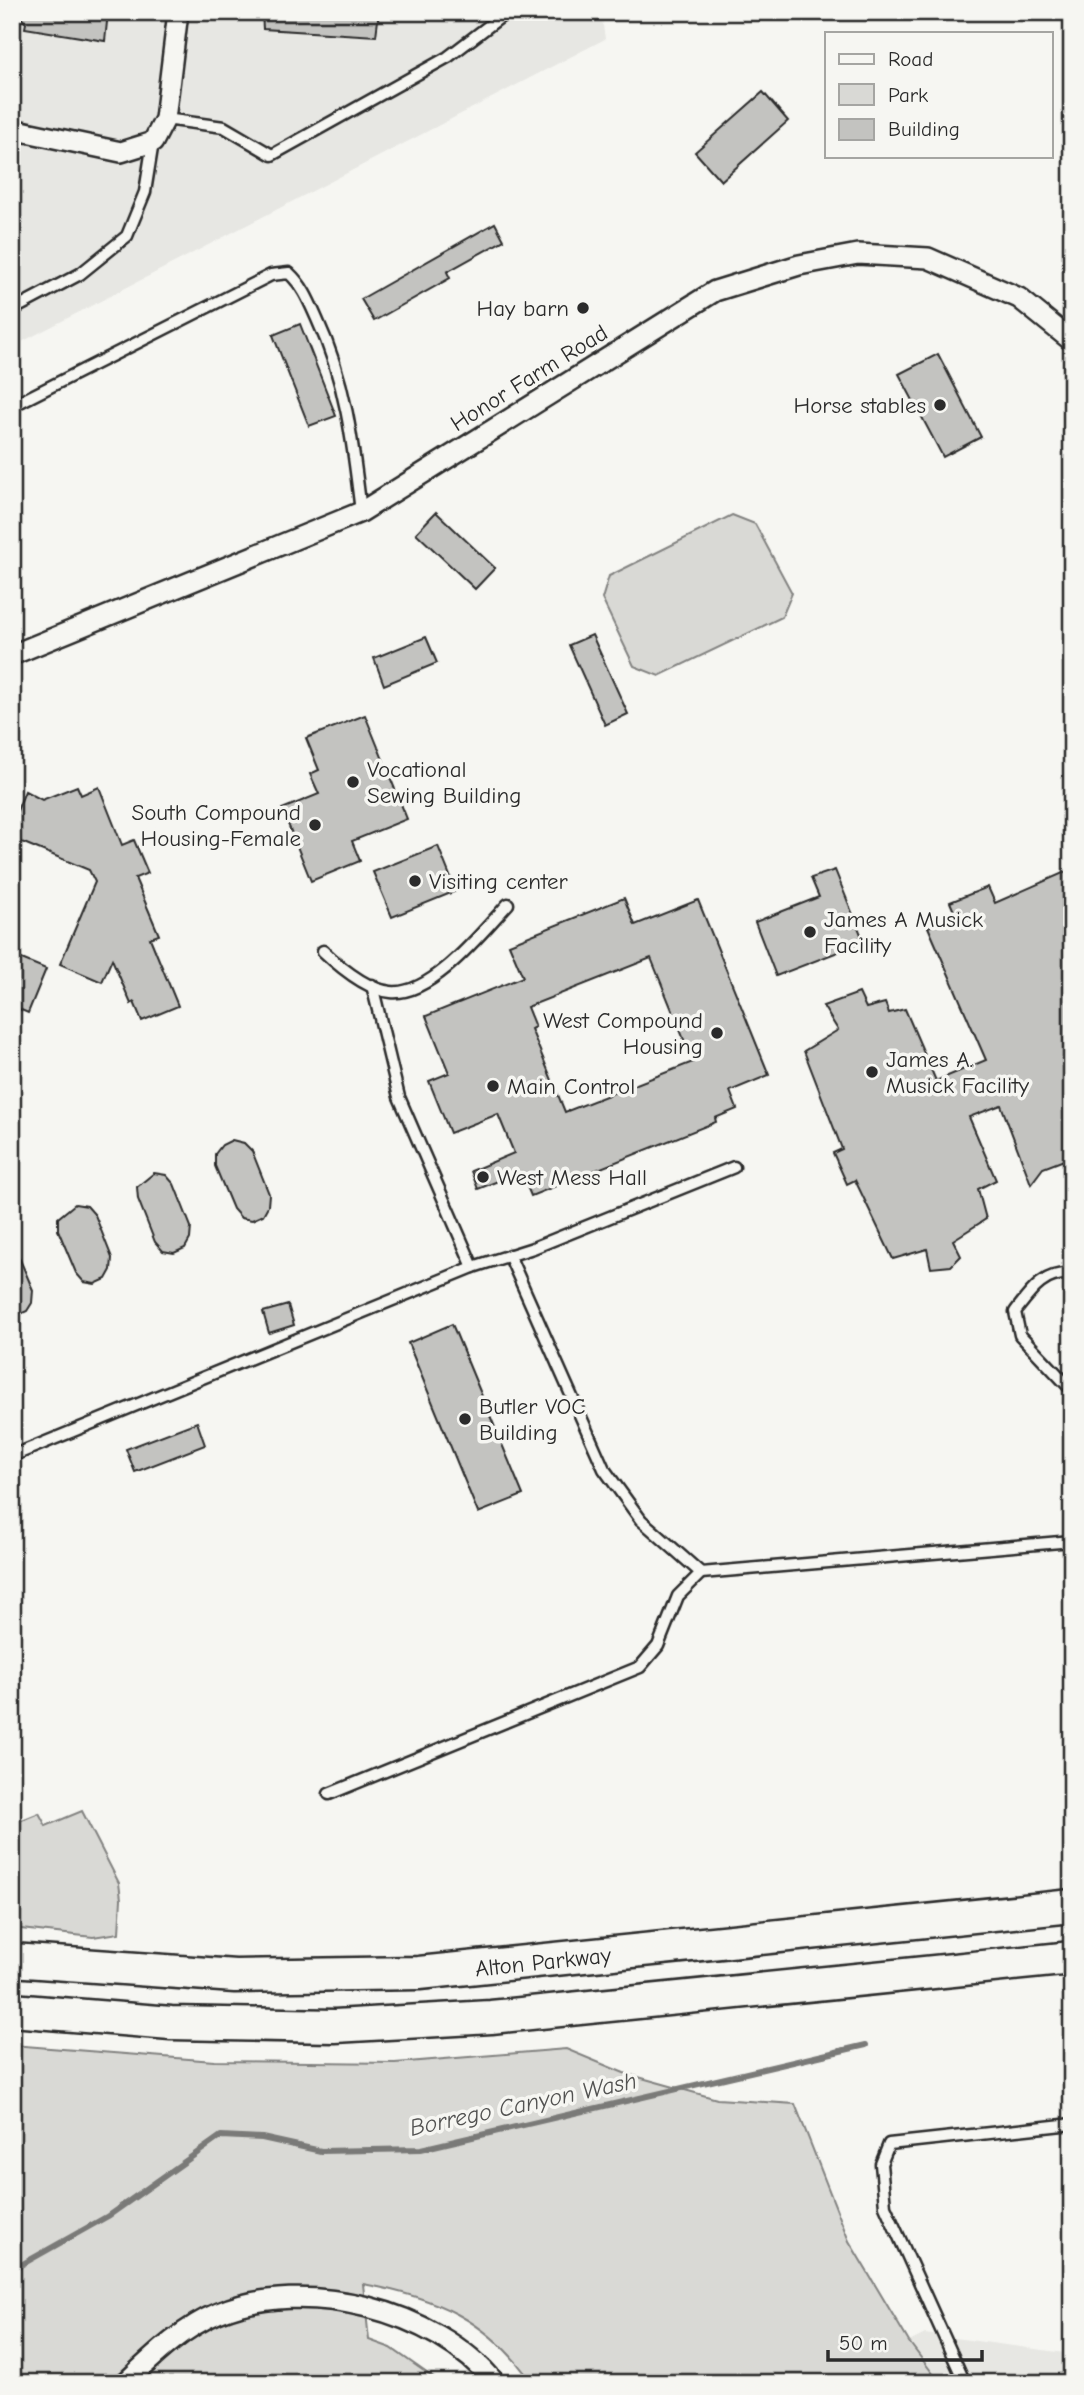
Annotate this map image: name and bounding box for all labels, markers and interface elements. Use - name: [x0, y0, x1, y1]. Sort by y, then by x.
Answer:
- legend: [825, 32, 1052, 158]
- text: Road: [888, 47, 933, 71]
- text: Park: [888, 83, 928, 107]
- text: Building: [888, 117, 960, 141]
- place label: Hay barn: [477, 295, 569, 322]
- marker: Hay barn: [575, 300, 591, 316]
- street label: Honor Farm Road: [446, 319, 612, 437]
- place label: Horse stables: [794, 392, 926, 419]
- marker: Horse stables: [932, 397, 948, 413]
- place label: Vocational Sewing Building: [367, 756, 521, 809]
- marker: Vocational Sewing Building: [345, 774, 361, 790]
- place label: South Compound Housing-Female: [131, 799, 301, 852]
- marker: South Compound Housing-Female: [307, 817, 323, 833]
- place label: Visiting center: [429, 868, 568, 895]
- marker: Visiting center: [407, 873, 423, 889]
- place label: James A Musick Facility: [824, 906, 983, 959]
- marker: James A Musick Facility: [802, 924, 818, 940]
- place label: West Compound Housing: [543, 1007, 703, 1060]
- marker: West Compound Housing: [709, 1025, 725, 1041]
- place label: James A. Musick Facility: [886, 1046, 1030, 1099]
- marker: James A. Musick Facility: [864, 1064, 880, 1080]
- place label: Main Control: [507, 1073, 635, 1100]
- marker: Main Control: [485, 1078, 501, 1094]
- place label: West Mess Hall: [497, 1164, 647, 1191]
- marker: West Mess Hall: [475, 1169, 491, 1185]
- place label: Butler VOC Building: [479, 1393, 585, 1446]
- marker: Butler VOC Building: [457, 1411, 473, 1427]
- street label: Alton Parkway: [474, 1941, 613, 1983]
- water label: Borrego Canyon Wash: [407, 2066, 639, 2142]
- scale bar: [828, 2318, 982, 2362]
- text: 50 m: [839, 2331, 888, 2355]

